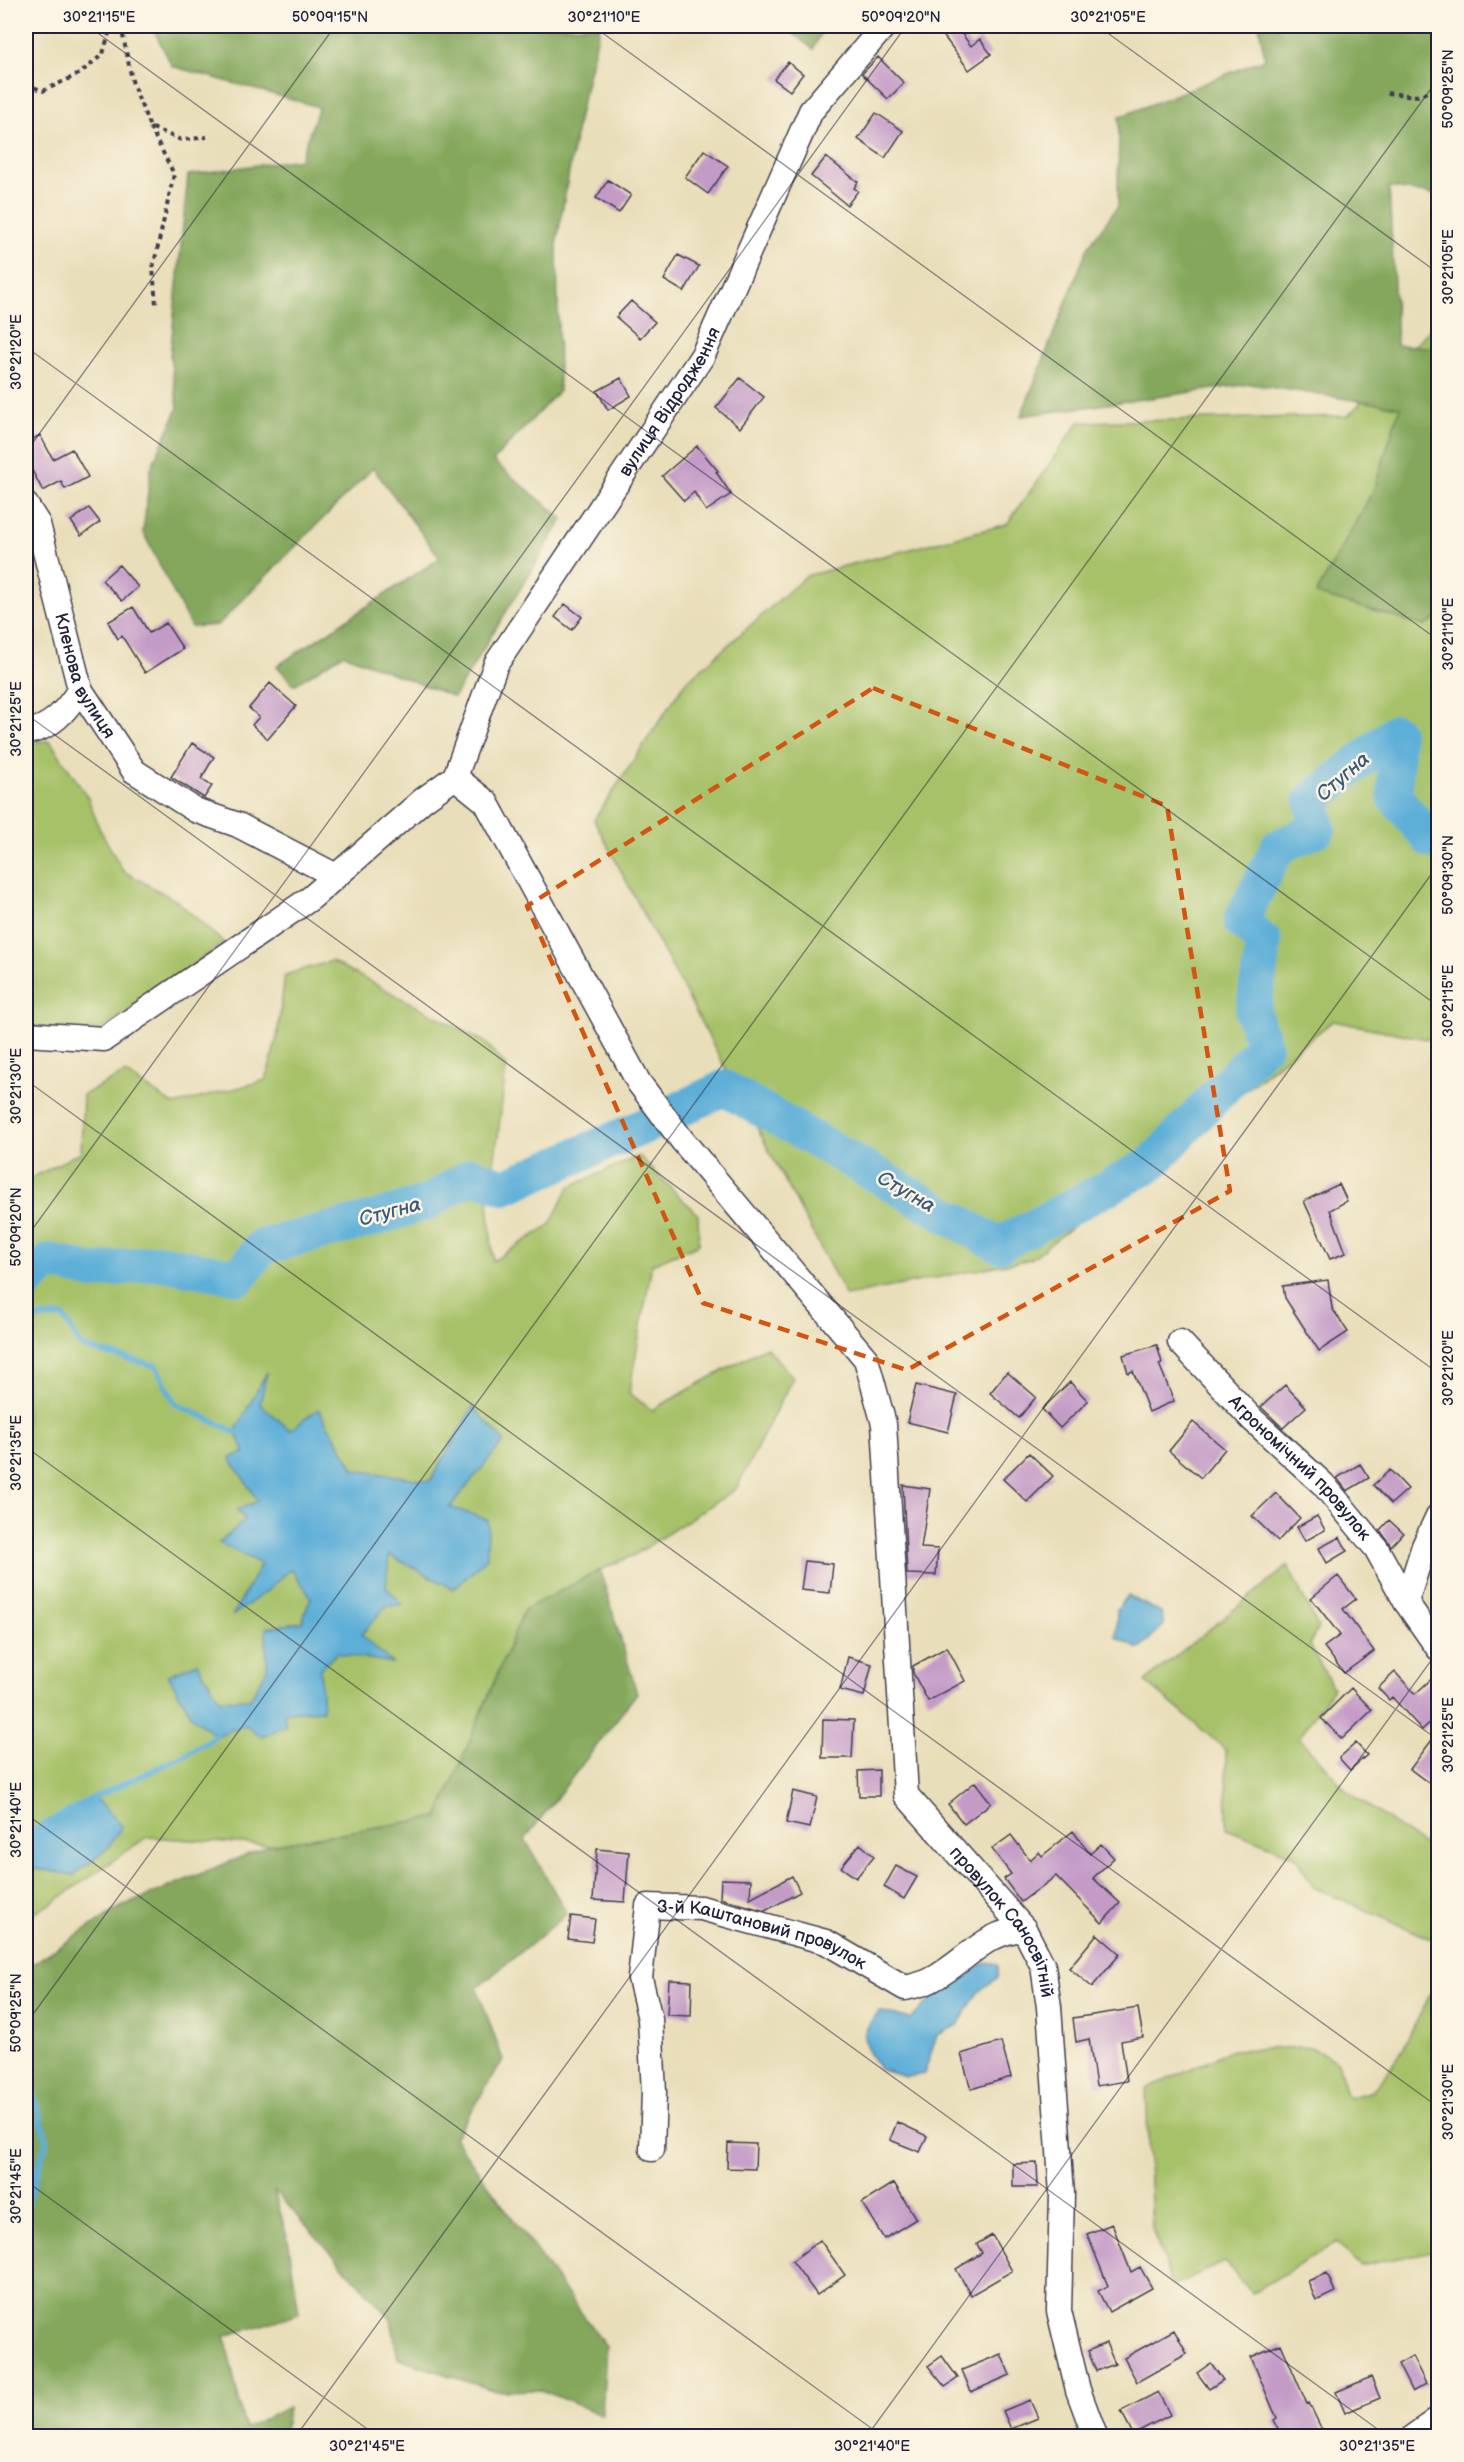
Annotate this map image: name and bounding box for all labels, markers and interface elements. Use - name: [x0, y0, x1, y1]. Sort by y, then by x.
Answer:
- text: 30°21'15"E: [63, 8, 135, 27]
- text: 50°09'15"N: [292, 8, 368, 27]
- text: 30°21'10"E: [568, 8, 641, 27]
- text: 50°09'20"N: [861, 8, 941, 27]
- text: 30°21'05"E: [1070, 8, 1146, 27]
- text: 50°09'25"N: [1439, 49, 1458, 129]
- text: 30°21'05"E: [1439, 229, 1458, 305]
- text: 30°21'20"E: [7, 314, 26, 390]
- street label: вулиця Відродження: [614, 324, 725, 480]
- text: 30°21'10"E: [1439, 597, 1458, 670]
- street label: Кленова вулиця: [51, 611, 120, 742]
- text: 30°21'25"E: [7, 681, 26, 757]
- water label: Стугна: [1311, 747, 1375, 807]
- text: 50°09'30"N: [1439, 835, 1458, 915]
- text: 30°21'15"E: [1439, 965, 1458, 1037]
- text: 30°21'30"E: [7, 1048, 26, 1124]
- water label: Стугна: [873, 1166, 939, 1218]
- text: 50°09'20"N: [7, 1187, 26, 1267]
- water label: Стугна: [356, 1192, 424, 1232]
- text: 30°21'20"E: [1439, 1330, 1458, 1406]
- street label: Агрономічний провулок: [1224, 1390, 1376, 1545]
- text: 30°21'35"E: [7, 1415, 26, 1491]
- text: 30°21'25"E: [1439, 1697, 1458, 1773]
- text: 30°21'40"E: [7, 1782, 26, 1858]
- street label: провулок Саносвітній: [945, 1842, 1058, 1999]
- street label: 3-й Каштановий провулок: [656, 1896, 871, 1974]
- text: 50°09'25"N: [7, 1973, 26, 2053]
- text: 30°21'30"E: [1439, 2064, 1458, 2140]
- text: 30°21'45"E: [7, 2148, 26, 2224]
- text: 30°21'45"E: [329, 2437, 405, 2456]
- text: 30°21'40"E: [834, 2437, 910, 2456]
- text: 30°21'35"E: [1339, 2437, 1415, 2456]

